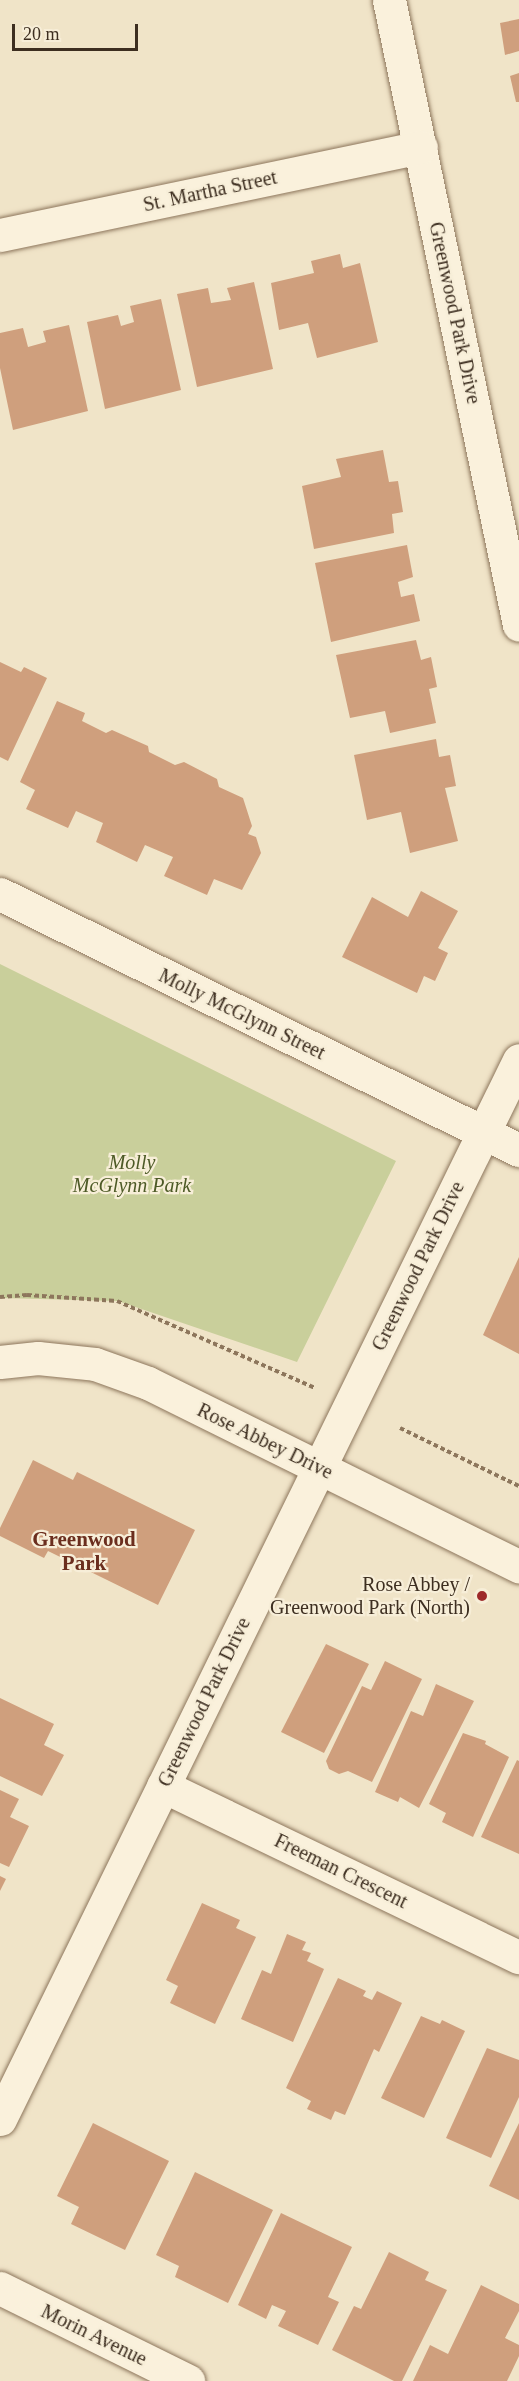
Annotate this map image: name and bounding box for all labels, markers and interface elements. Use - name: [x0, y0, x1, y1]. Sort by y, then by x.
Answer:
- scale bar: [15, 12, 141, 50]
- text: 20 m: [23, 24, 60, 44]
- street label: St. Martha Street: [141, 165, 279, 217]
- street label: Greenwood Park Drive: [424, 220, 486, 406]
- street label: Molly McGlynn Street: [155, 963, 329, 1065]
- park label: Molly McGlynn Park: [73, 1150, 191, 1197]
- street label: Greenwood Park Drive: [367, 1177, 469, 1355]
- street label: Rose Abbey Drive: [193, 1398, 337, 1484]
- district label: Greenwood Park: [32, 1526, 136, 1576]
- place label: Rose Abbey / Greenwood Park (North): [270, 1572, 470, 1619]
- marker: Rose Abbey / Greenwood Park (North): [475, 1589, 489, 1603]
- street label: Greenwood Park Drive: [153, 1613, 255, 1791]
- street label: Freeman Crescent: [271, 1828, 411, 1914]
- street label: Morin Avenue: [37, 2299, 151, 2371]

